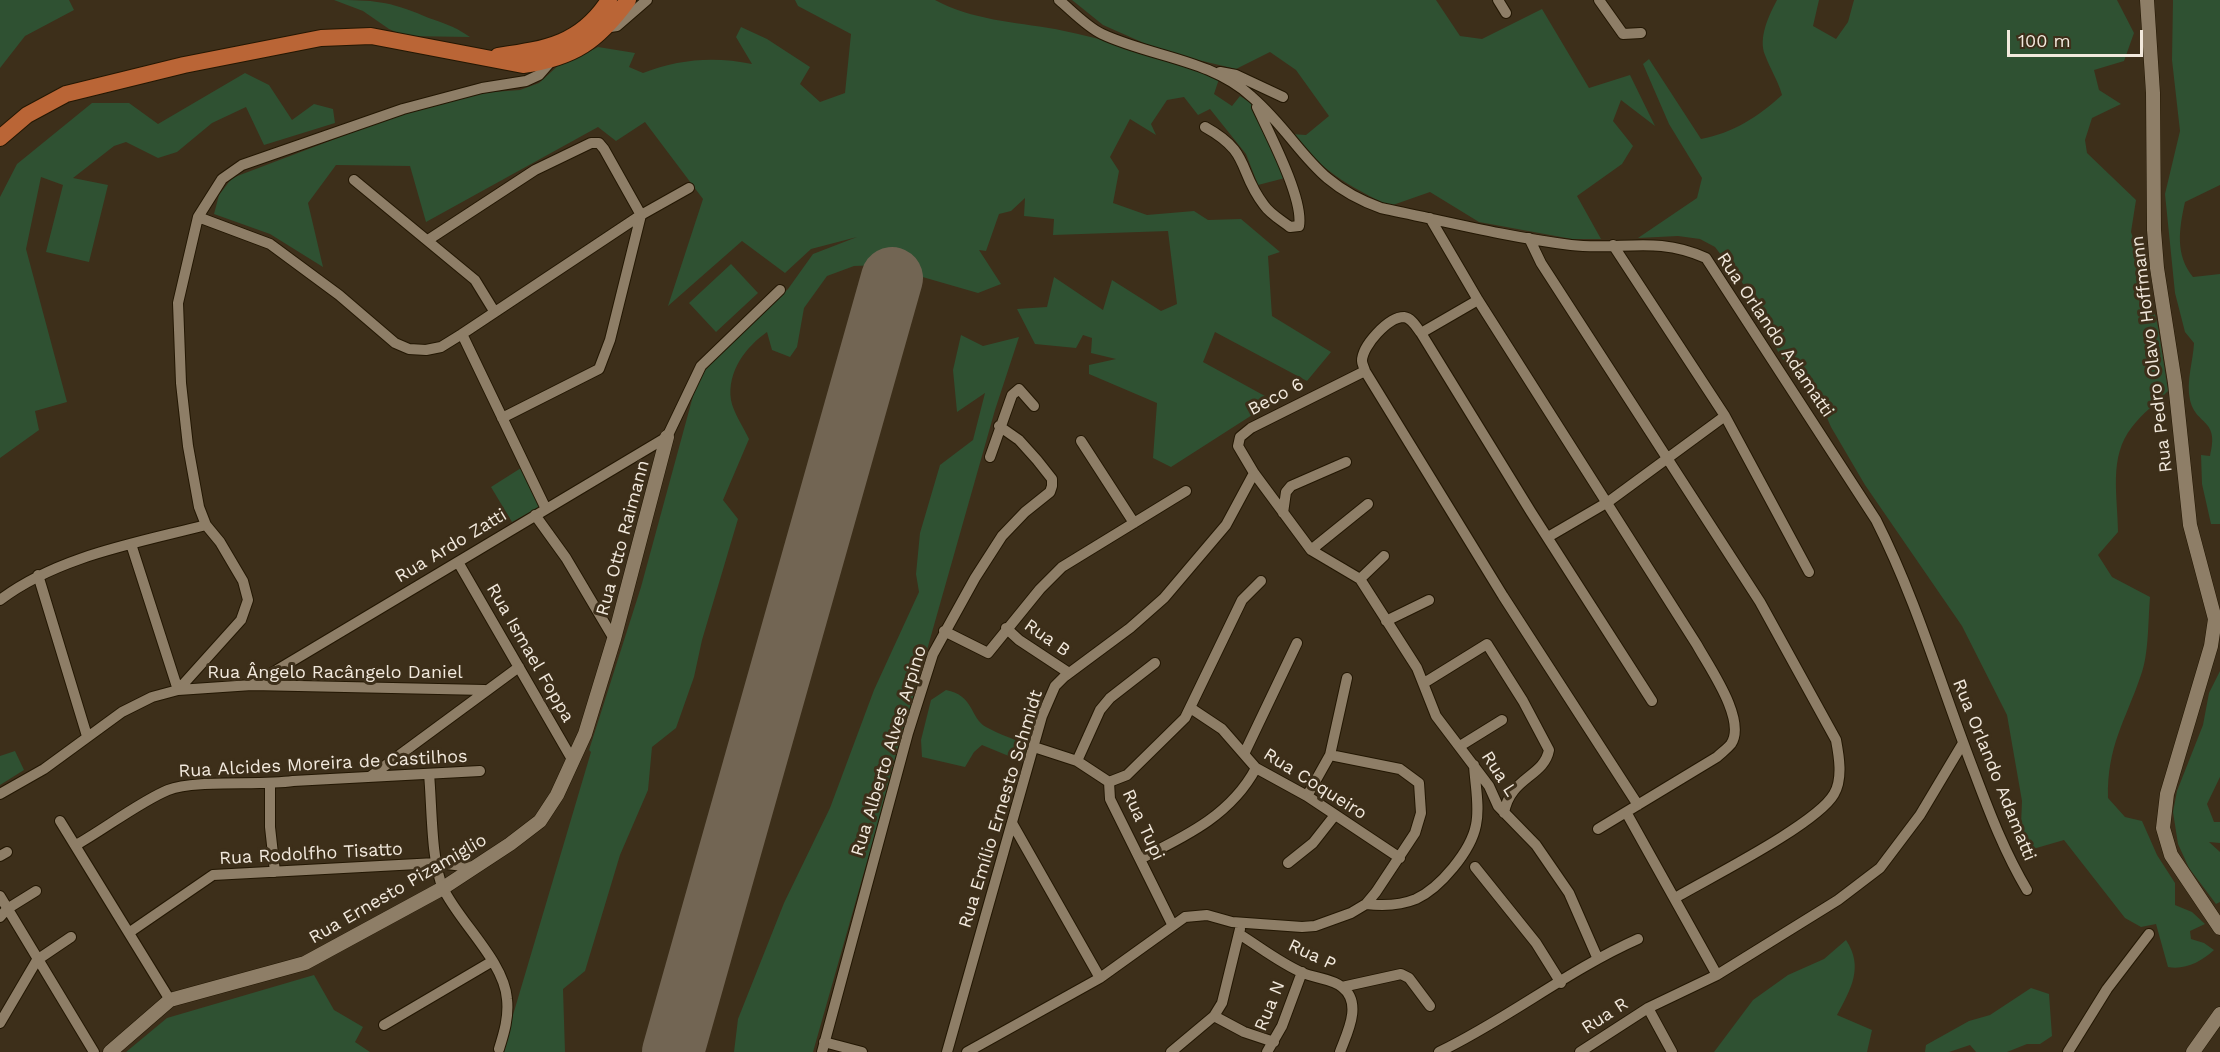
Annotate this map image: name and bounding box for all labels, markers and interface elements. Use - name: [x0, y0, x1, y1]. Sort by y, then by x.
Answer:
- scale bar: [2010, 18, 2146, 56]
- text: 100 m: [2018, 30, 2071, 51]
- street label: Rua Pedro Olavo Hoffmann: [2127, 234, 2177, 474]
- street label: Rua Orlando Adamatti: [1712, 249, 1838, 421]
- street label: Beco 6: [1244, 373, 1308, 421]
- street label: Rua Otto Raimann: [592, 458, 654, 618]
- street label: Rua Ardo Zatti: [391, 504, 511, 588]
- street label: Rua Ismael Foppa: [481, 580, 579, 726]
- street label: Rua B: [1020, 615, 1074, 661]
- street label: Rua Alberto Alves Arpino: [847, 643, 931, 859]
- street label: Rua Ângelo Racângelo Daniel: [207, 662, 463, 684]
- street label: Rua Orlando Adamatti: [1948, 676, 2040, 864]
- street label: Rua Emílio Ernesto Schmidt: [954, 687, 1048, 931]
- street label: Rua Coqueiro: [1259, 744, 1371, 824]
- street label: Rua Alcides Moreira de Castilhos: [178, 746, 468, 782]
- street label: Rua L: [1476, 747, 1522, 801]
- street label: Rua Tupi: [1117, 786, 1169, 864]
- street label: Rua Ernesto Pizamiglio: [305, 829, 491, 949]
- street label: Rua Rodolfho Tisatto: [219, 838, 403, 870]
- street label: Rua P: [1285, 935, 1339, 975]
- street label: Rua N: [1250, 978, 1290, 1034]
- street label: Rua R: [1578, 993, 1632, 1039]

